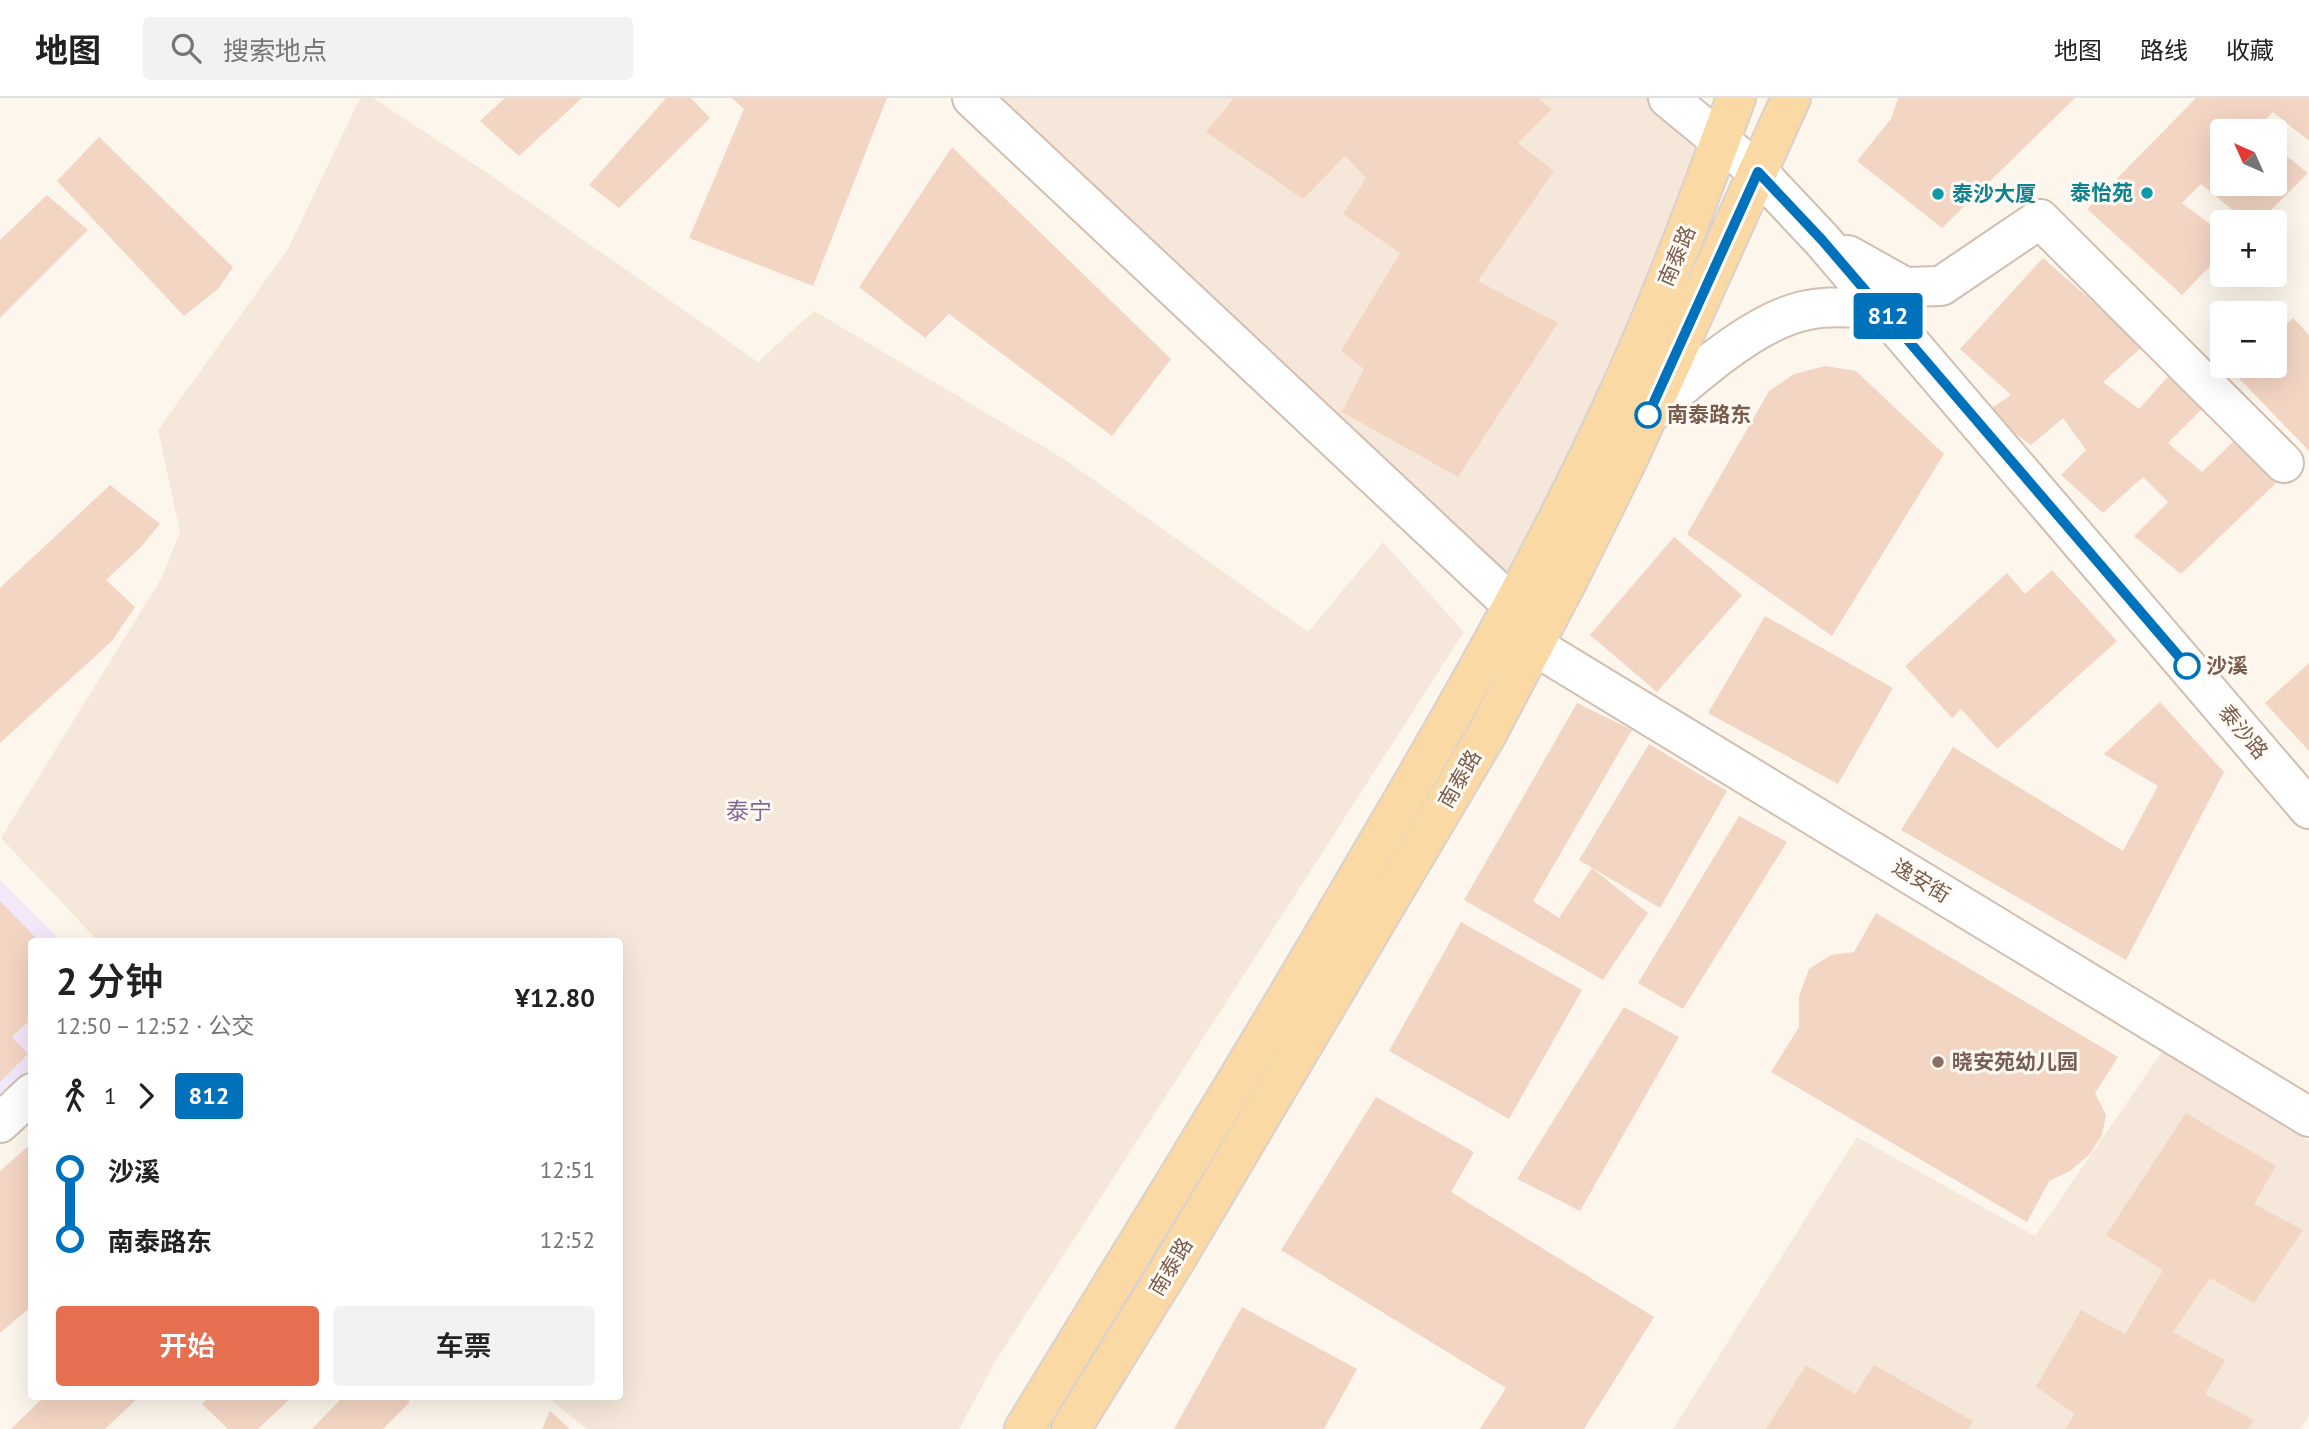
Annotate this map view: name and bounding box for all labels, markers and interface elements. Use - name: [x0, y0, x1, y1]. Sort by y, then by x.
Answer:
- search box: [143, 17, 633, 80]
- text: 地图: [35, 28, 101, 71]
- icon: search: [167, 29, 205, 67]
- text: 搜索地点: [223, 34, 327, 67]
- text: 地图: [2054, 35, 2102, 66]
- text: 路线: [2140, 35, 2188, 66]
- text: 收藏: [2226, 35, 2274, 66]
- north arrow: [2210, 119, 2287, 196]
- map controls: [2210, 119, 2287, 378]
- place label: 泰怡苑: [2070, 179, 2133, 206]
- place label: 泰沙大厦: [1952, 180, 2036, 207]
- marker: 泰怡苑: [2139, 185, 2155, 201]
- marker: 泰沙大厦: [1930, 186, 1946, 202]
- button: +: [2210, 210, 2287, 287]
- street label: 南泰路: [1652, 222, 1701, 290]
- line badge: 812: [1848, 293, 1928, 339]
- text: 812: [1868, 300, 1908, 331]
- button: −: [2210, 301, 2287, 378]
- place label: 南泰路东: [1667, 401, 1751, 428]
- marker: 南泰路东: [1635, 402, 1661, 428]
- place label: 沙溪: [2206, 652, 2248, 679]
- marker: 沙溪: [2174, 653, 2200, 679]
- street label: 泰沙路: [2213, 699, 2274, 764]
- street label: 南泰路: [1432, 745, 1487, 813]
- district label: 泰宁: [726, 796, 772, 825]
- street label: 逸安街: [1887, 853, 1955, 908]
- text: 2 分钟: [56, 956, 163, 1005]
- text: ¥12.80: [515, 981, 595, 1014]
- text: 12:50 – 12:52 · 公交: [56, 1011, 255, 1040]
- place label: 晓安苑幼儿园: [1952, 1048, 2078, 1075]
- marker: 晓安苑幼儿园: [1930, 1054, 1946, 1070]
- icon: walk: [56, 1077, 94, 1115]
- icon: forward: [127, 1077, 165, 1115]
- text: 812: [189, 1080, 229, 1111]
- text: 1: [104, 1081, 117, 1110]
- text: 沙溪: [108, 1155, 160, 1188]
- text: 12:51: [540, 1155, 595, 1184]
- text: 南泰路东: [108, 1225, 212, 1258]
- text: 12:52: [540, 1225, 595, 1254]
- street label: 南泰路: [1143, 1233, 1198, 1301]
- button: 开始: [56, 1306, 319, 1386]
- button: 车票: [333, 1306, 595, 1386]

